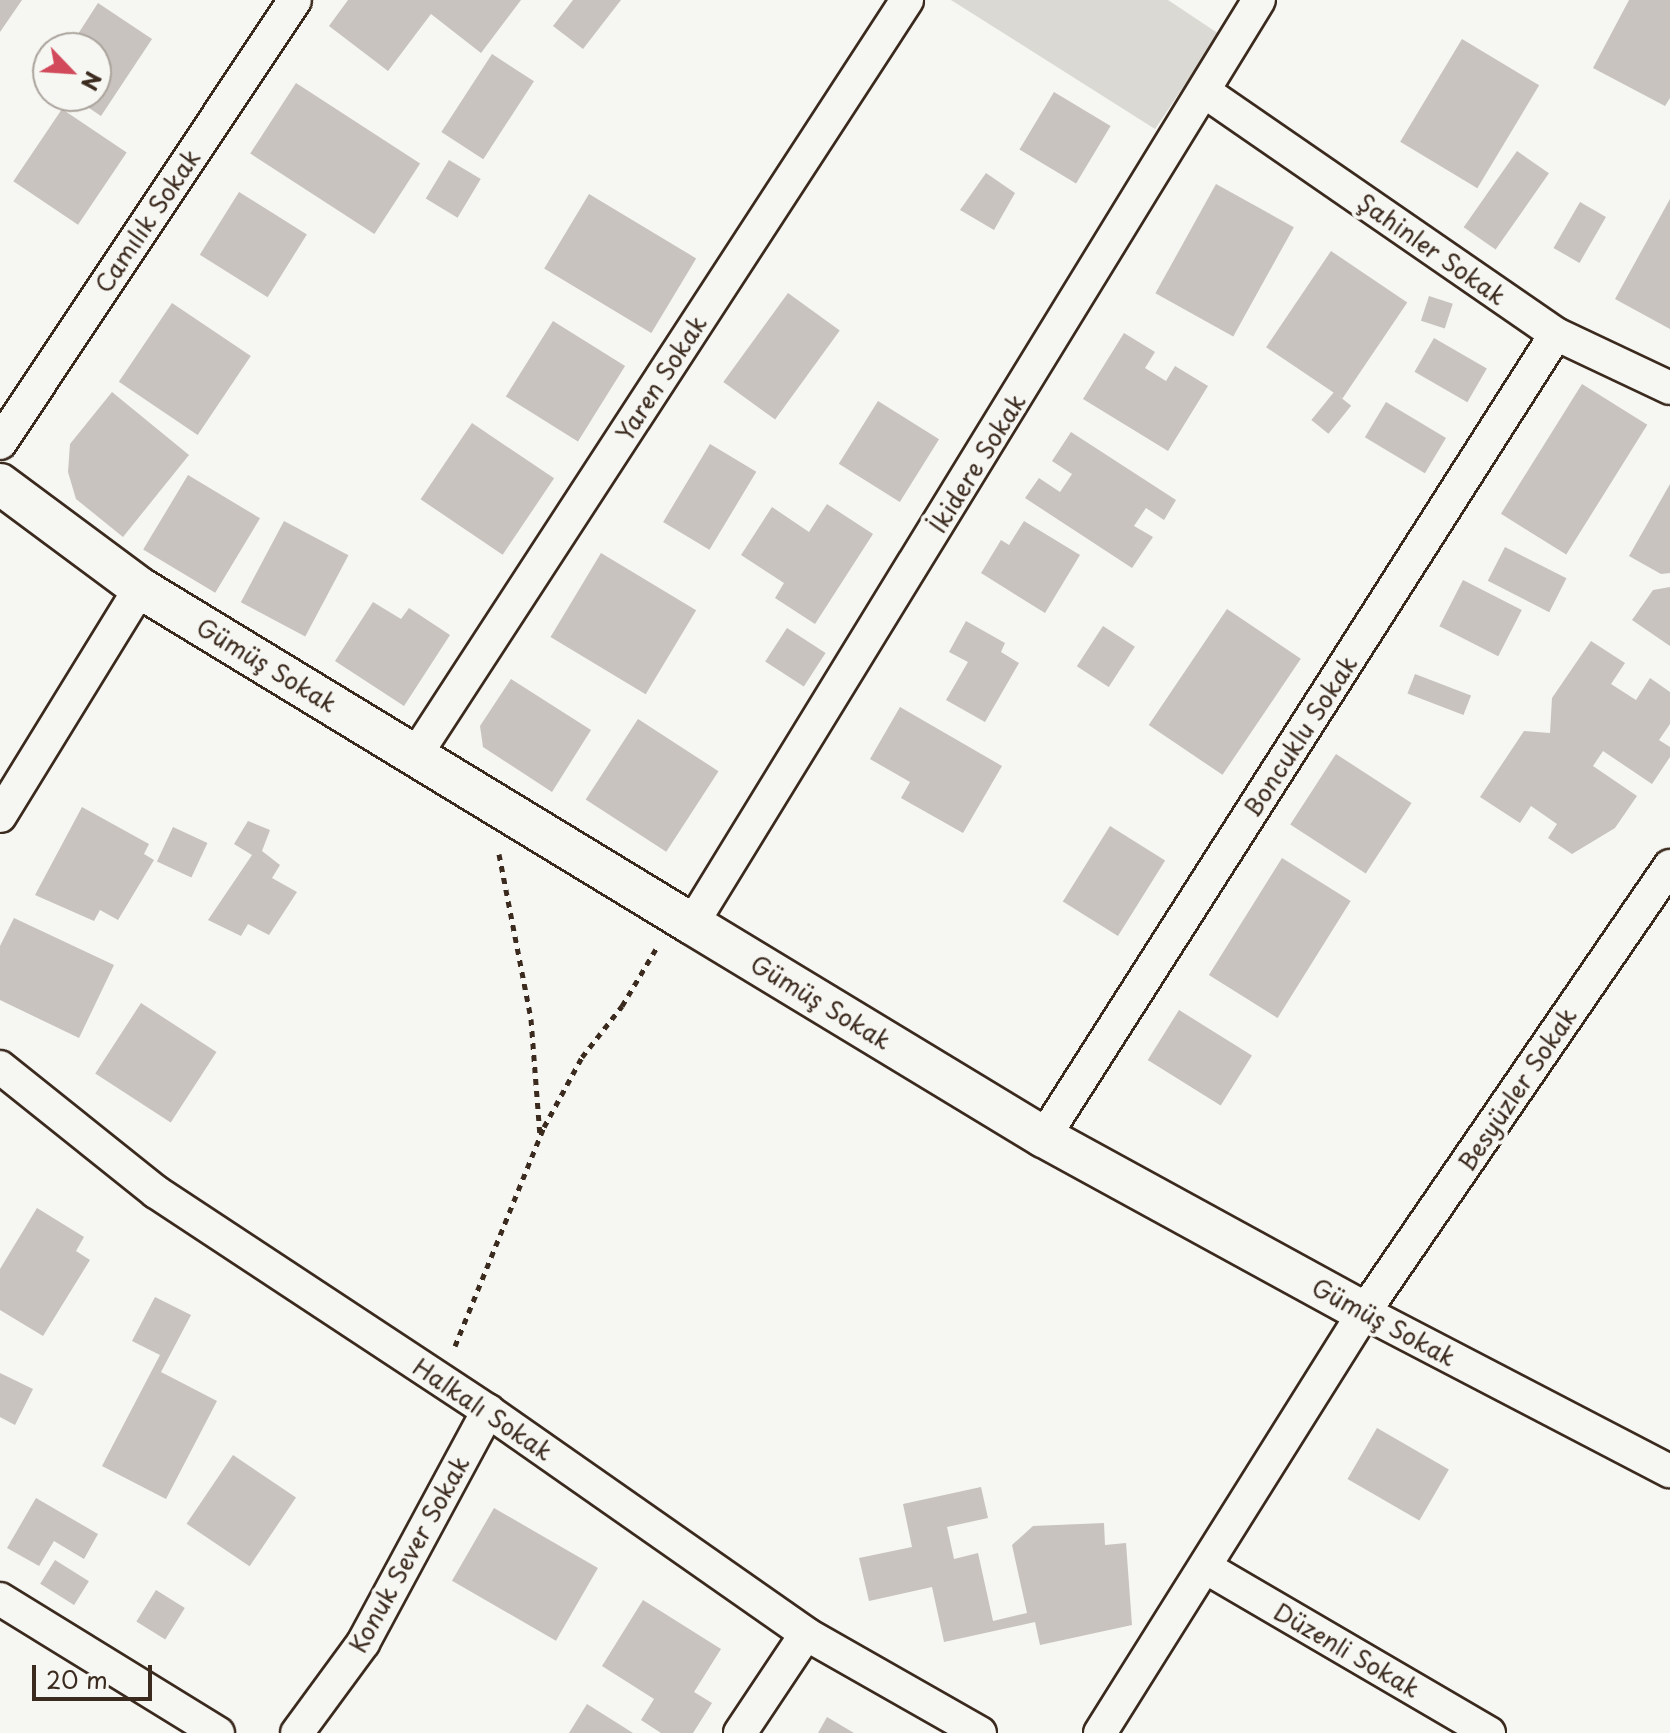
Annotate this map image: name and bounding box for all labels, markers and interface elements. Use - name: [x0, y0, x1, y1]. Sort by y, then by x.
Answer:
- north arrow: [32, 32, 112, 112]
- text: N: [74, 67, 111, 96]
- street label: Camılık Sokak: [88, 143, 206, 299]
- street label: Şahinler Sokak: [1351, 187, 1513, 311]
- street label: Yaren Sokak: [609, 309, 713, 447]
- street label: İkidere Sokak: [923, 388, 1031, 538]
- street label: Gümüş Sokak: [191, 612, 343, 718]
- street label: Boncuklu Sokak: [1237, 650, 1363, 822]
- street label: Gümüş Sokak: [745, 949, 897, 1055]
- street label: Besyüzler Sokak: [1451, 1001, 1583, 1177]
- street label: Gümüş Sokak: [1307, 1272, 1461, 1372]
- street label: Halkalı Sokak: [407, 1351, 559, 1467]
- street label: Konuk Sever Sokak: [343, 1451, 475, 1657]
- street label: Düzenli Sokak: [1269, 1597, 1425, 1703]
- scale bar: [36, 1649, 156, 1699]
- text: 20 m: [46, 1661, 108, 1697]

